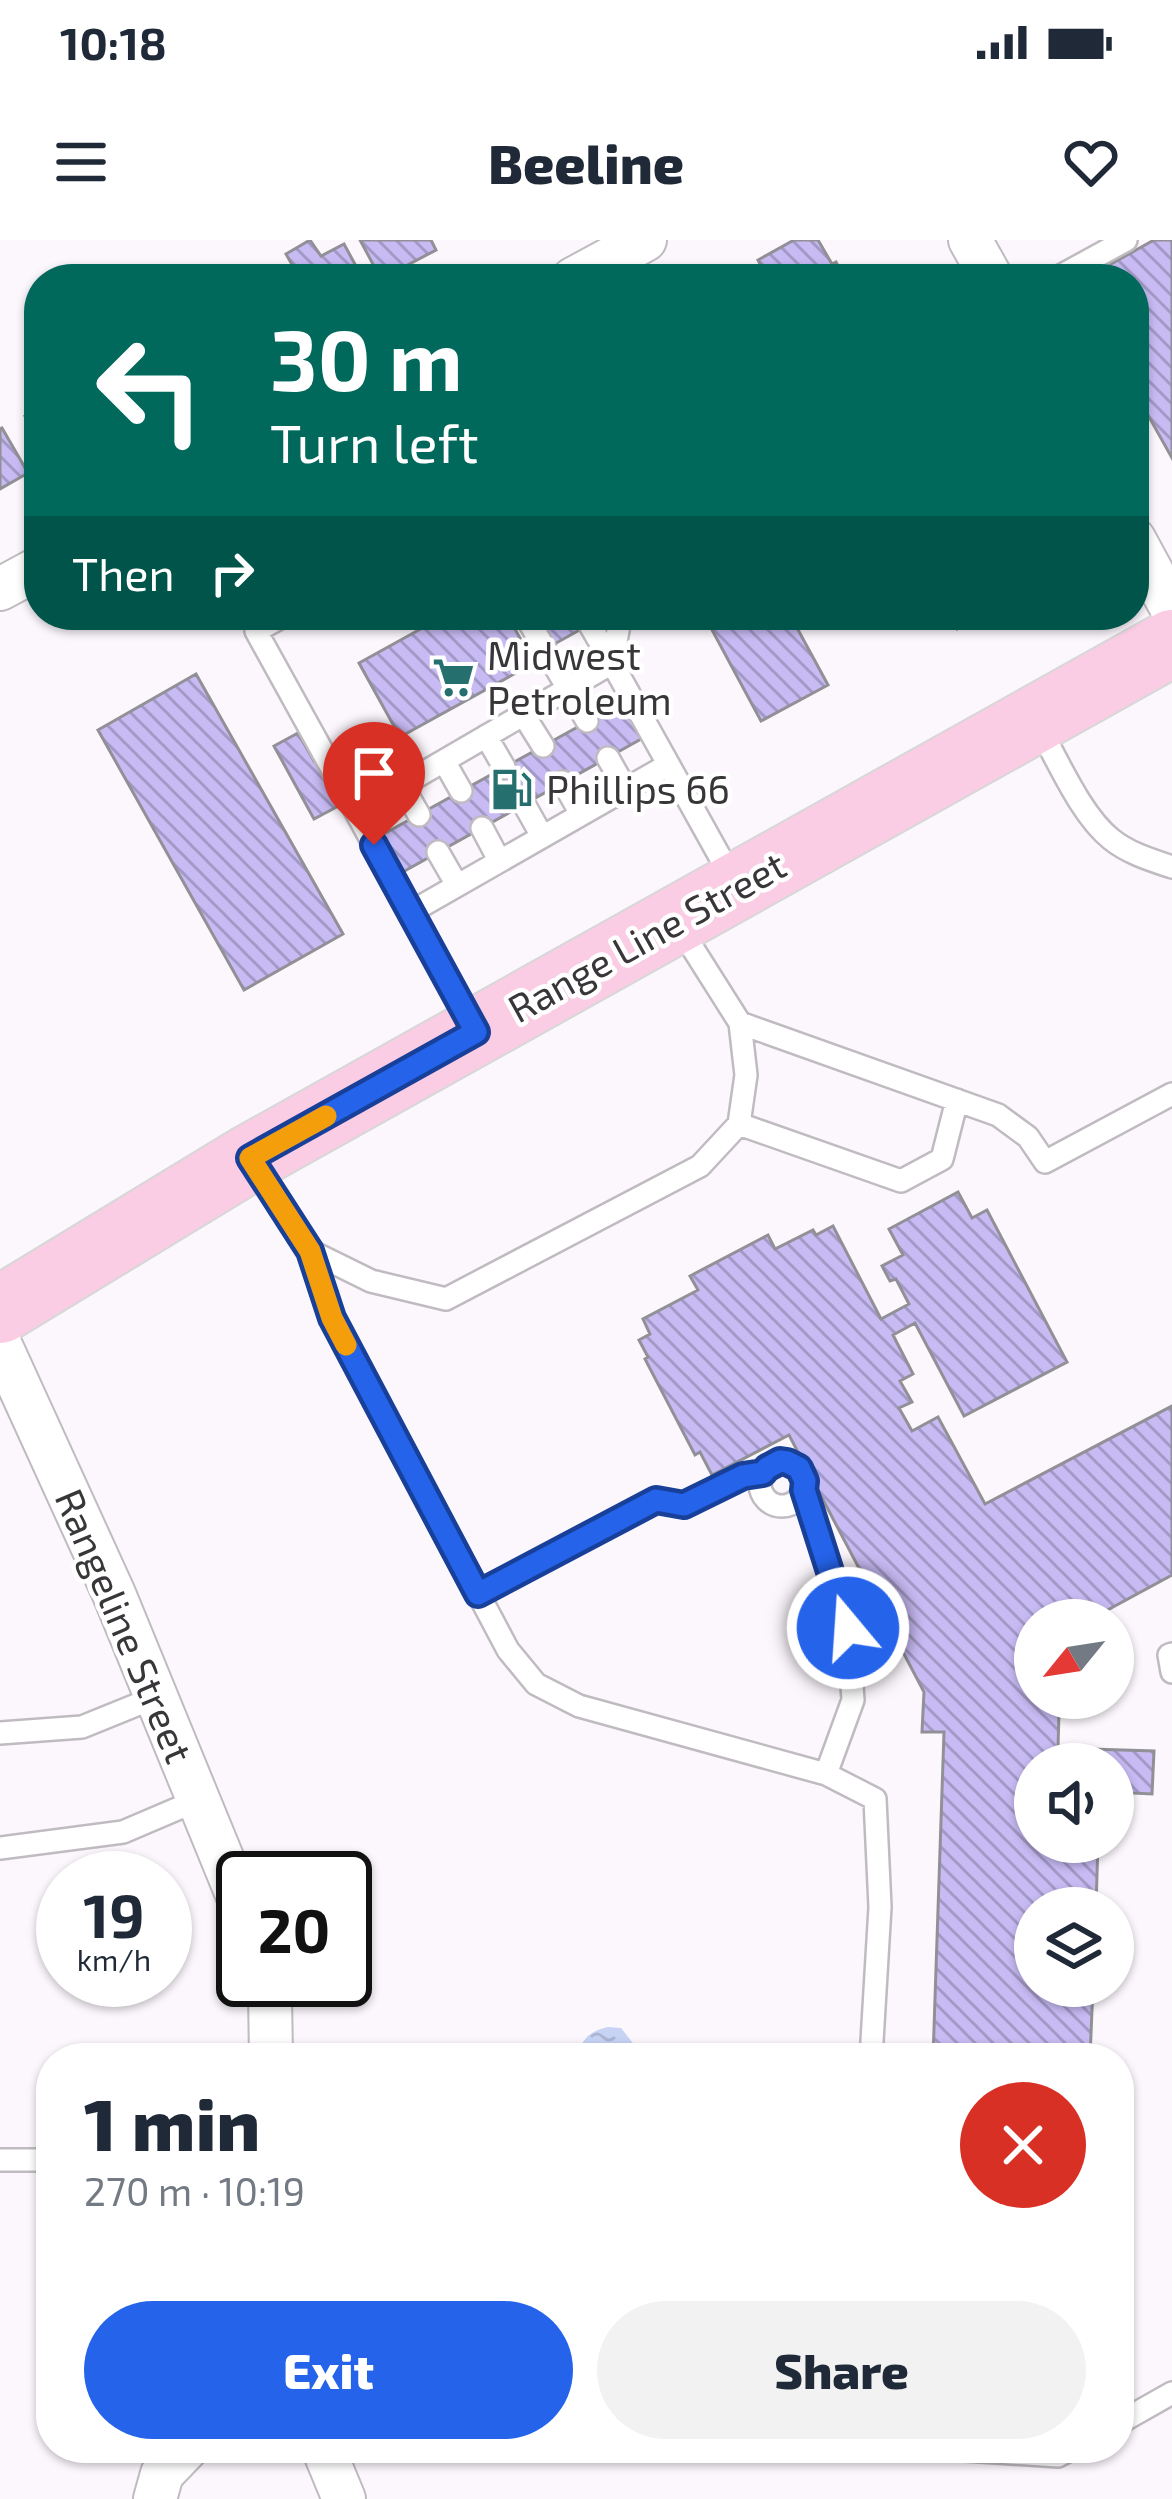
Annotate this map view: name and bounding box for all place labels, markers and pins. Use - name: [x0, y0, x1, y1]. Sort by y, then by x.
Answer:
- place label: Midwest Petroleum: [487, 631, 672, 723]
- supermarket icon: Midwest Petroleum: [430, 655, 476, 701]
- pin: [323, 722, 425, 845]
- place label: Phillips 66: [546, 765, 730, 812]
- fuel station icon: Phillips 66: [489, 767, 535, 813]

